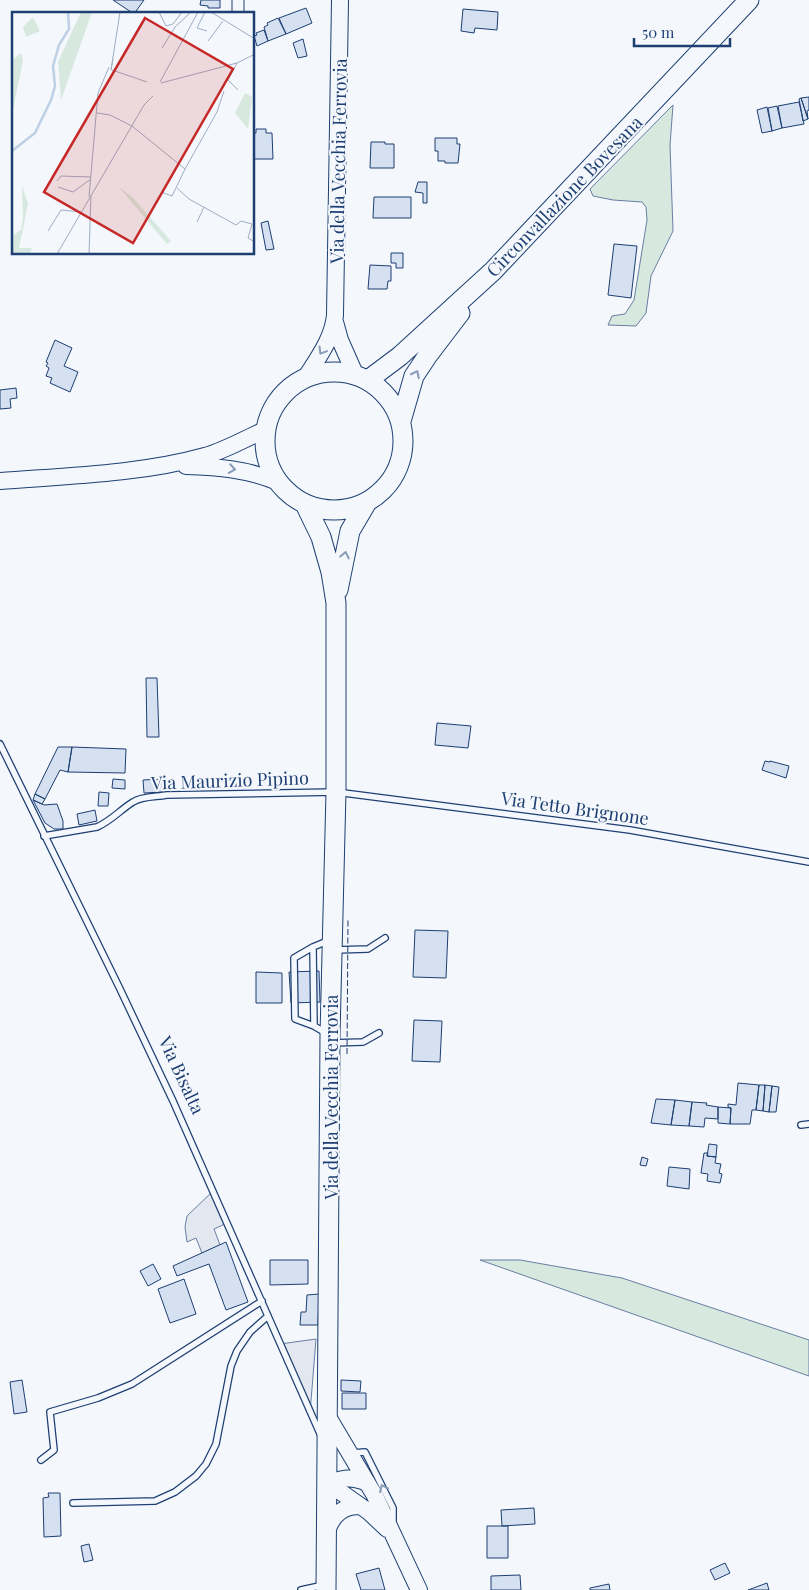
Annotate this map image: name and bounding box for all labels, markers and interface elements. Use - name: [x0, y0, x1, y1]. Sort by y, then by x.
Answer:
- inset map: [12, 12, 255, 255]
- scale bar: [634, 15, 730, 47]
- text: 50 m: [642, 22, 675, 42]
- street label: Via della Vecchia Ferrovia: [324, 58, 352, 265]
- street label: Circonvallazione Bovesana: [481, 110, 647, 282]
- one-way arrow: [319, 345, 329, 354]
- one-way arrow: [410, 371, 420, 380]
- one-way arrow: [228, 464, 236, 474]
- one-way arrow: [339, 551, 350, 560]
- street label: Via Maurizio Pipino: [150, 765, 309, 795]
- street label: Via Tetto Brignone: [498, 786, 651, 830]
- street label: Via della Vecchia Ferrovia: [319, 994, 343, 1201]
- street label: Via Bisalta: [153, 1031, 210, 1118]
- one-way arrow: [379, 1484, 389, 1493]

